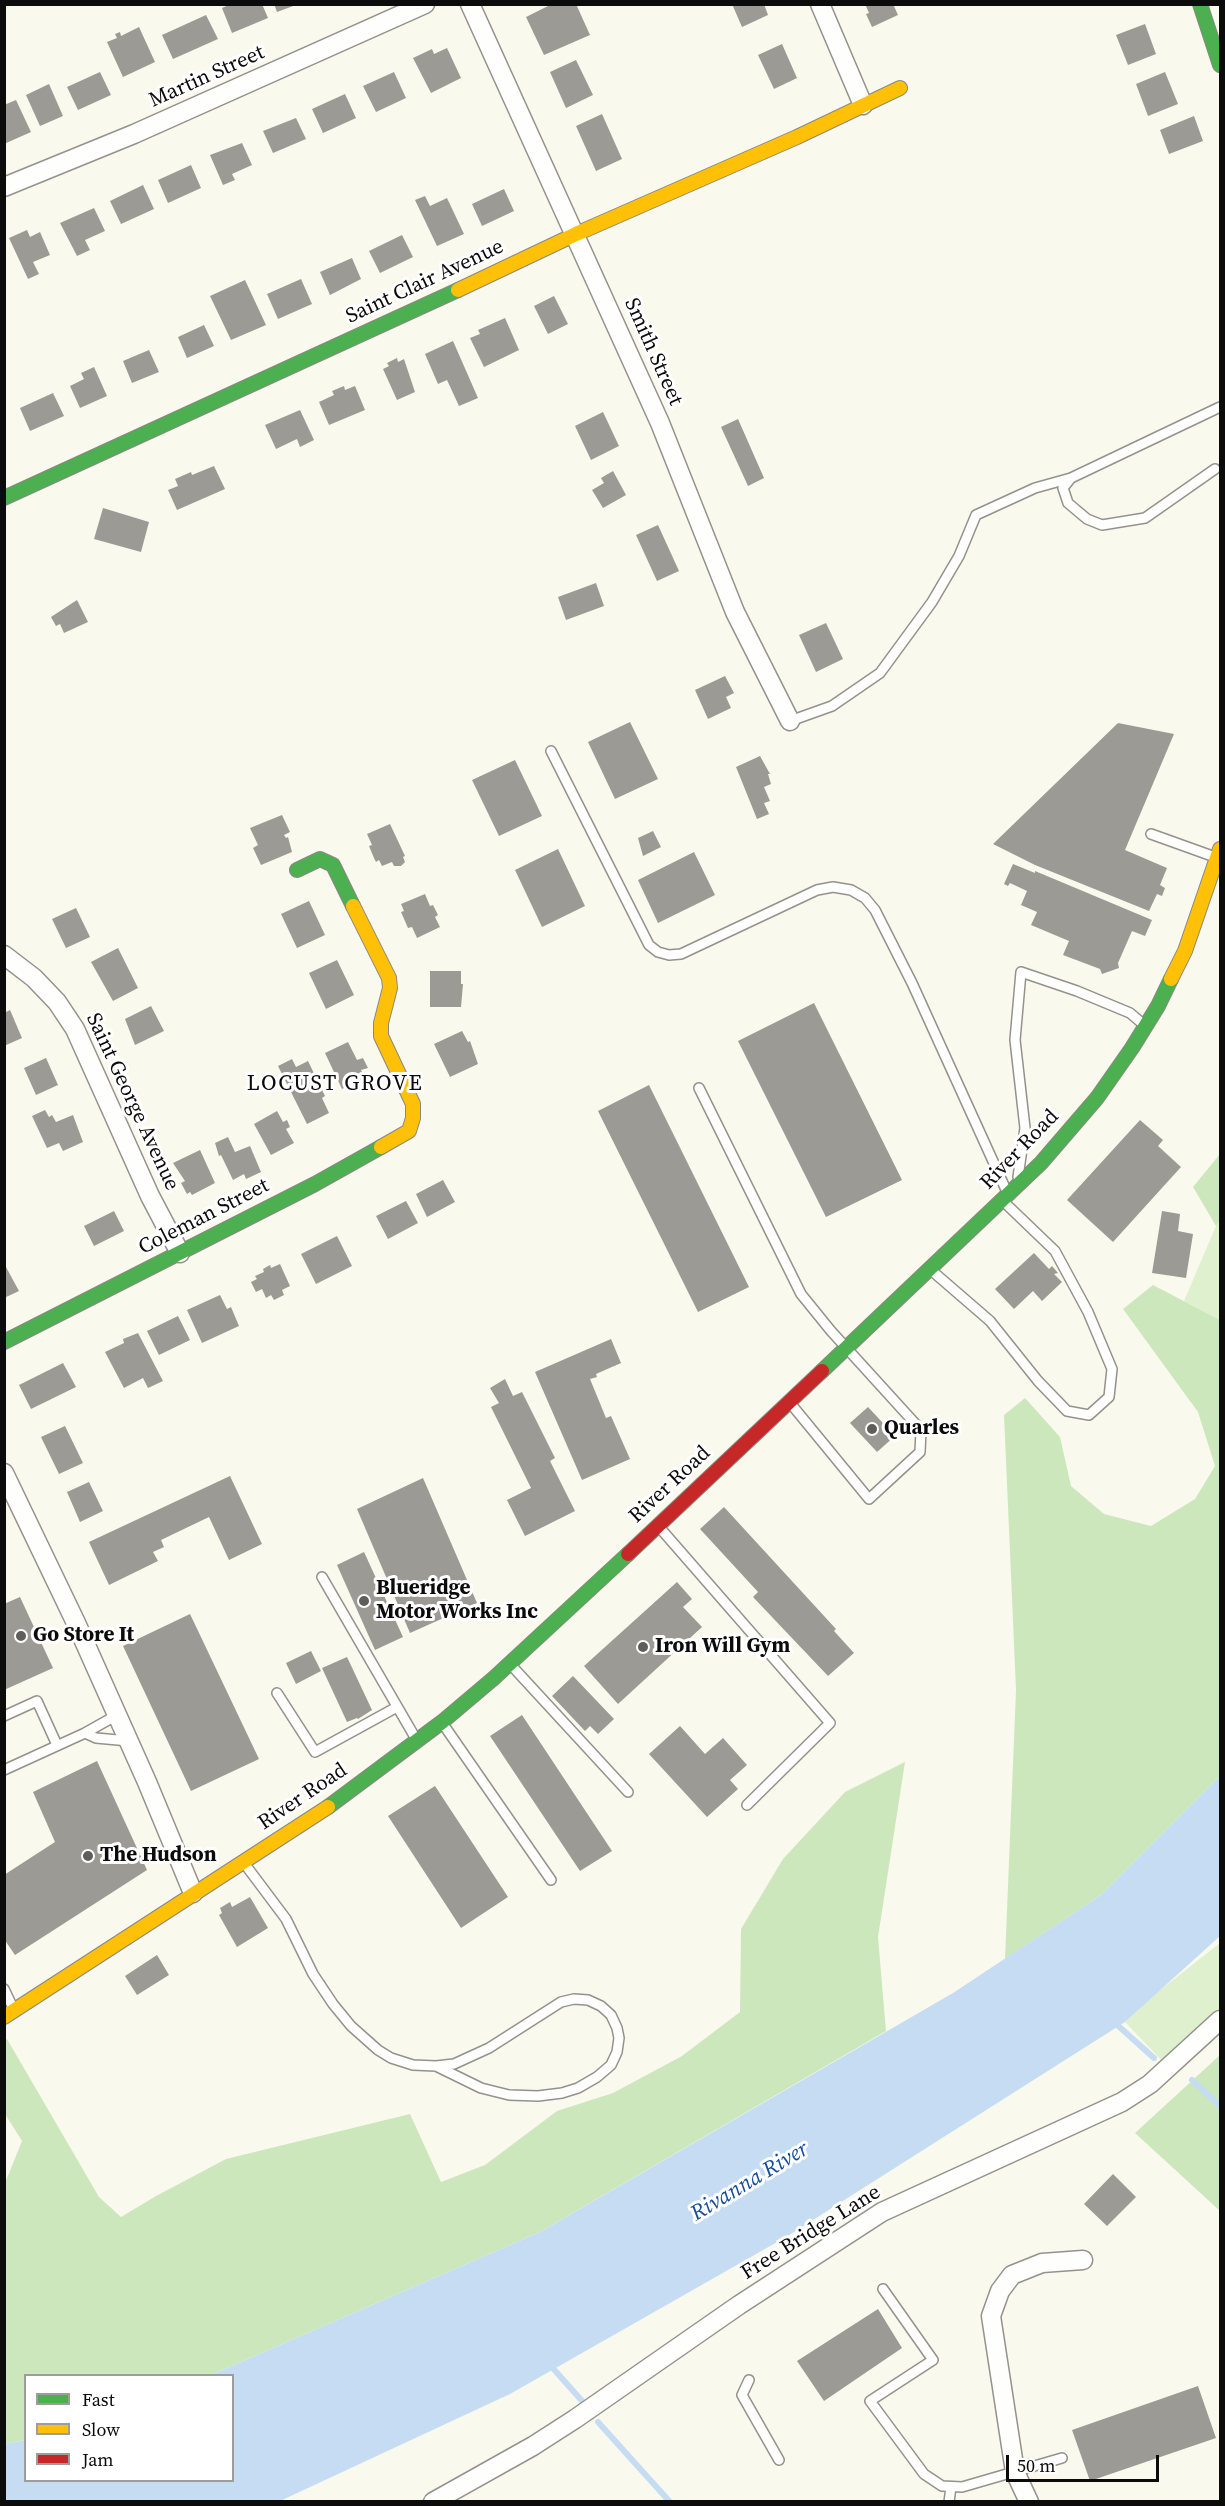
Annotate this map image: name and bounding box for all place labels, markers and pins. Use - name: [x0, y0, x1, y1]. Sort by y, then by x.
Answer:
- place label: Quarles: [884, 1416, 959, 1442]
- marker: Quarles: [865, 1422, 879, 1436]
- place label: Blueridge Motor Works Inc: [376, 1576, 538, 1626]
- marker: Blueridge Motor Works Inc: [357, 1594, 371, 1608]
- place label: Go Store It: [33, 1623, 134, 1649]
- marker: Go Store It: [14, 1629, 28, 1643]
- place label: Iron Will Gym: [655, 1634, 790, 1660]
- marker: Iron Will Gym: [636, 1640, 650, 1654]
- place label: The Hudson: [100, 1843, 217, 1869]
- marker: The Hudson: [81, 1849, 95, 1863]

